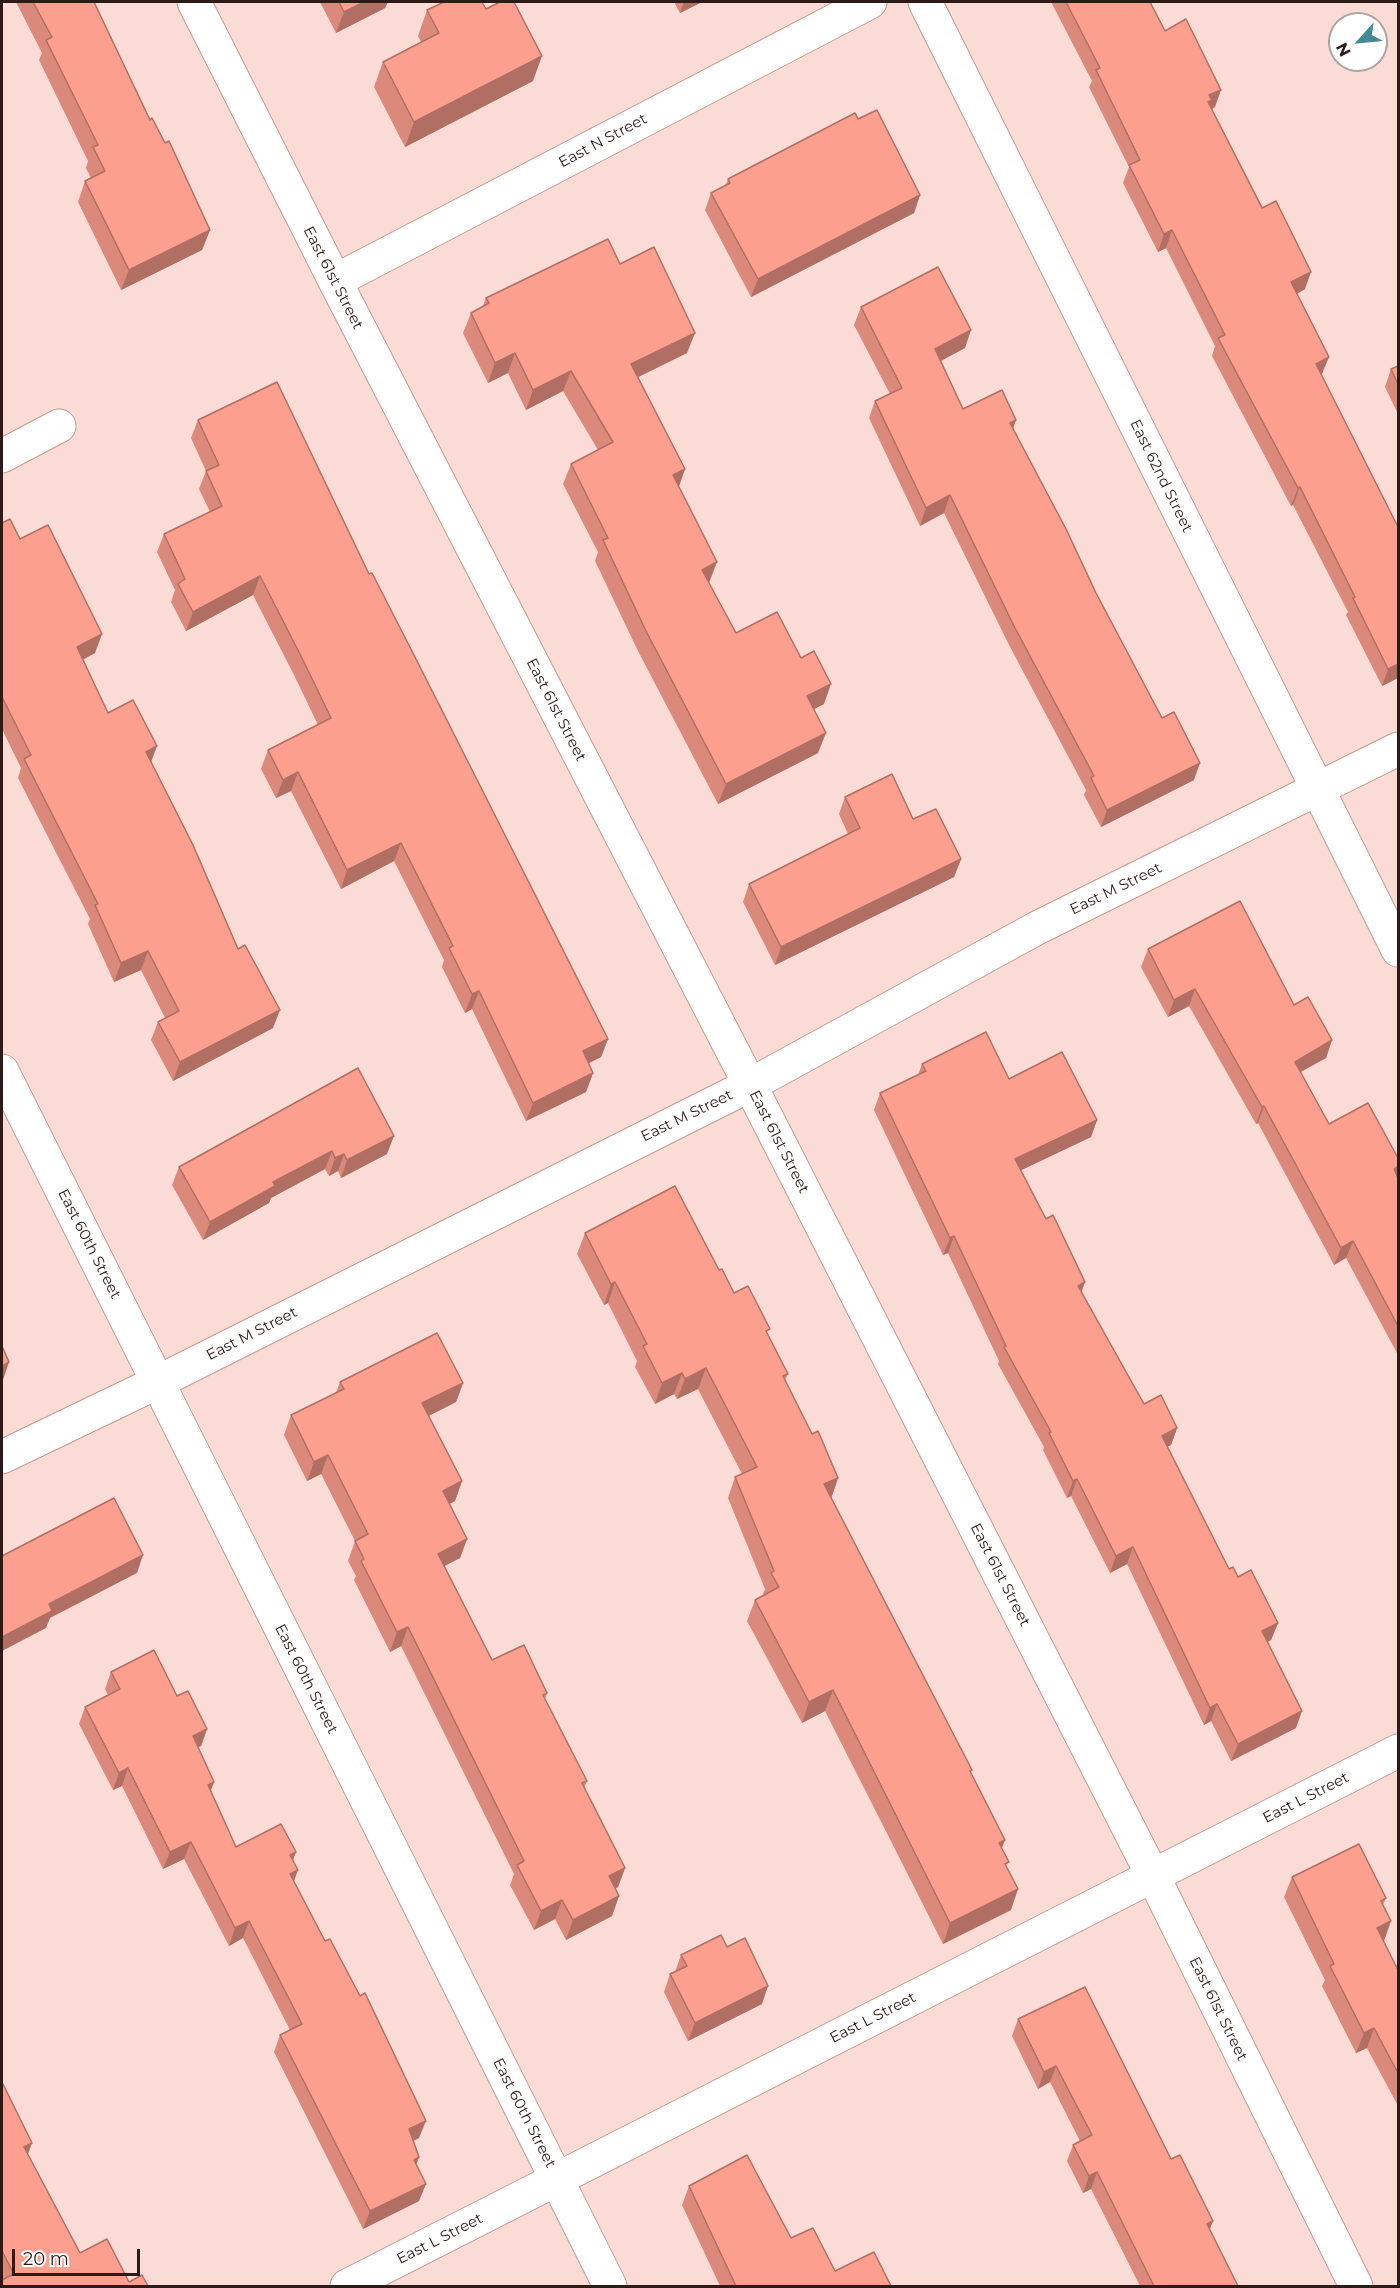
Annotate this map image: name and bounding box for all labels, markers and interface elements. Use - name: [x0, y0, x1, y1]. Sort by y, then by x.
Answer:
- north arrow: [1328, 12, 1388, 72]
- text: N: [1332, 39, 1355, 60]
- street label: East N Street: [556, 110, 650, 172]
- street label: East 61st Street: [299, 223, 367, 333]
- street label: East 62nd Street: [1126, 417, 1196, 535]
- street label: East 61st Street: [522, 655, 590, 765]
- street label: East M Street: [1067, 859, 1165, 919]
- street label: East M Street: [638, 1086, 736, 1146]
- street label: East 61st Street: [745, 1087, 813, 1197]
- street label: East 60th Street: [54, 1186, 124, 1302]
- street label: East M Street: [203, 1303, 301, 1365]
- street label: East 61st Street: [966, 1520, 1034, 1630]
- street label: East 60th Street: [271, 1621, 341, 1737]
- street label: East L Street: [1260, 1769, 1352, 1827]
- street label: East 61st Street: [1185, 1954, 1251, 2064]
- street label: East L Street: [827, 1989, 919, 2047]
- street label: East 60th Street: [489, 2055, 559, 2171]
- street label: East L Street: [394, 2210, 486, 2268]
- scale bar: [15, 2237, 142, 2275]
- text: 20 m: [23, 2248, 69, 2270]

